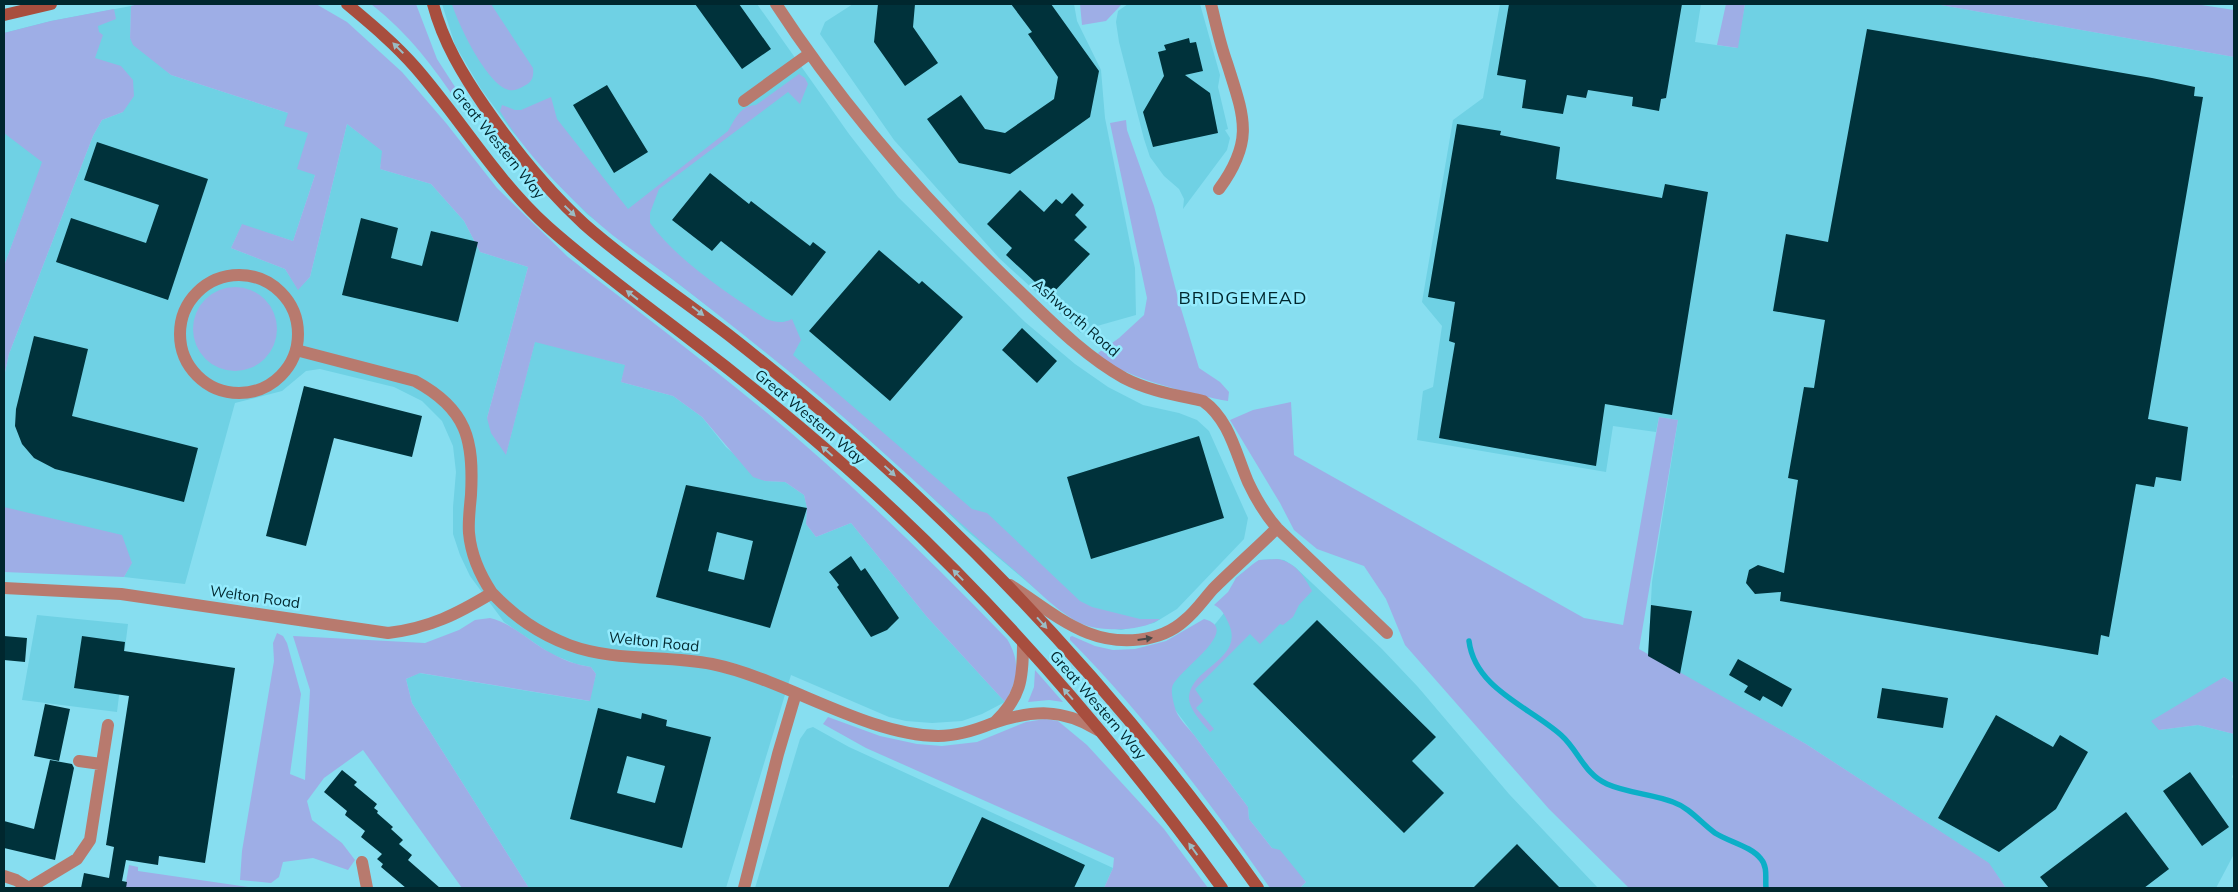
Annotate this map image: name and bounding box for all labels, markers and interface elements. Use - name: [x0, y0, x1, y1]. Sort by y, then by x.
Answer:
- one-way arrow: [392, 42, 404, 54]
- street label: Great Western Way: [448, 83, 549, 202]
- one-way arrow: [564, 205, 576, 217]
- street label: Ashworth Road: [1029, 275, 1124, 361]
- district label: BRIDGEMEAD: [1179, 286, 1308, 309]
- one-way arrow: [626, 289, 639, 300]
- one-way arrow: [691, 306, 704, 317]
- street label: Great Western Way: [751, 365, 869, 468]
- one-way arrow: [821, 446, 834, 457]
- one-way arrow: [883, 465, 895, 477]
- one-way arrow: [952, 569, 964, 581]
- street label: Welton Road: [209, 581, 301, 612]
- one-way arrow: [1036, 616, 1048, 628]
- street label: Welton Road: [608, 627, 700, 656]
- one-way arrow: [1138, 634, 1154, 642]
- street label: Great Western Way: [1046, 646, 1151, 763]
- one-way arrow: [1062, 689, 1074, 701]
- one-way arrow: [1188, 842, 1198, 856]

